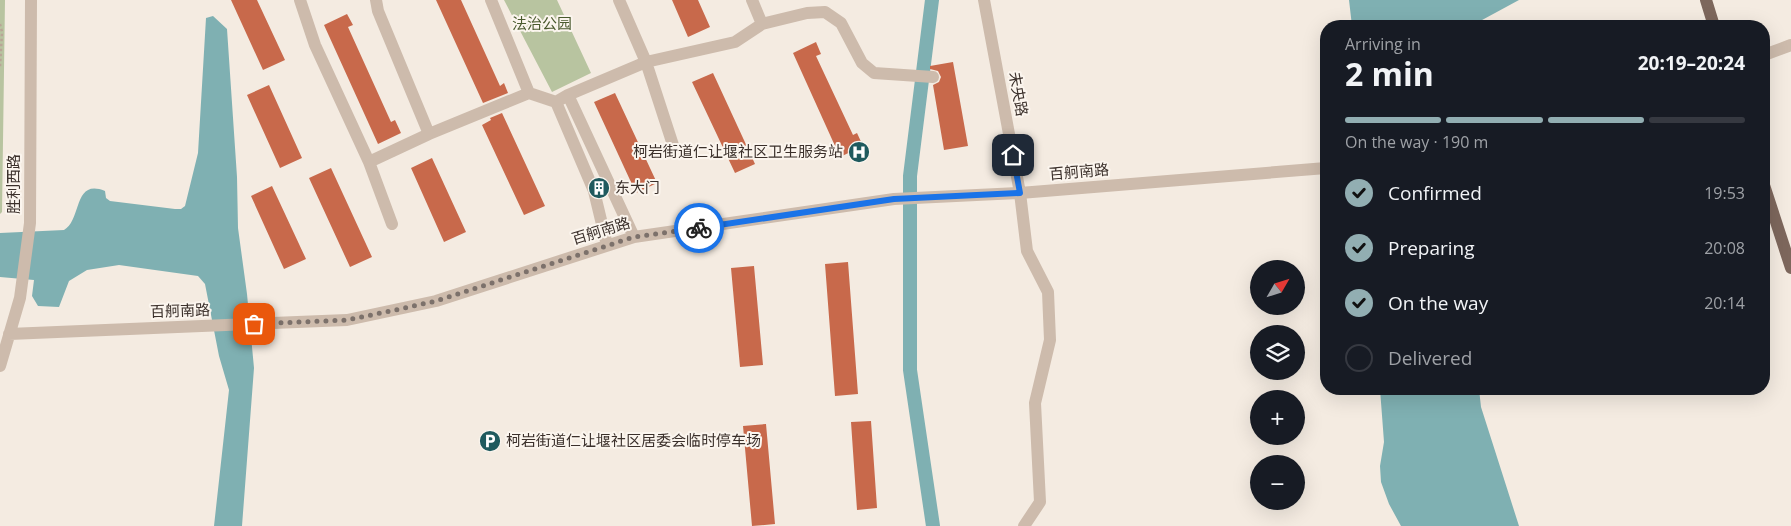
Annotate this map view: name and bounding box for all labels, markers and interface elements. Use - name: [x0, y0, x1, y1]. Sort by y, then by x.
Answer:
- park label: 法治公园: [512, 13, 572, 33]
- text: Arriving in: [1345, 33, 1421, 55]
- text: 20:19–20:24: [1638, 50, 1745, 76]
- text: 2 min: [1345, 52, 1434, 95]
- street label: 未央路: [1005, 70, 1033, 118]
- text: On the way · 190 m: [1345, 131, 1488, 153]
- pin: [992, 134, 1034, 176]
- hospital icon: 柯岩街道仁让堰社区卫生服务站: [847, 140, 871, 164]
- place label: 柯岩街道仁让堰社区卫生服务站: [633, 141, 843, 161]
- icon: home: [999, 141, 1027, 169]
- street label: 胜利西路: [3, 154, 23, 214]
- street label: 百舸南路: [1048, 158, 1110, 184]
- building icon: 东大门: [587, 176, 611, 200]
- place label: 东大门: [615, 177, 660, 197]
- icon: check: [1345, 179, 1373, 207]
- text: Confirmed: [1388, 180, 1482, 206]
- text: 19:53: [1704, 182, 1745, 204]
- courier: [674, 203, 724, 253]
- street label: 百舸南路: [569, 212, 632, 248]
- icon: bike: [685, 214, 713, 242]
- icon: check: [1345, 234, 1373, 262]
- text: Preparing: [1388, 235, 1475, 261]
- text: 20:08: [1704, 237, 1745, 259]
- north arrow: [1250, 260, 1305, 315]
- map controls: [1250, 260, 1305, 510]
- icon: check: [1345, 289, 1373, 317]
- text: On the way: [1388, 290, 1488, 316]
- text: 20:14: [1704, 292, 1745, 314]
- street label: 百舸南路: [150, 299, 210, 321]
- pin: [233, 303, 275, 345]
- icon: bag: [240, 310, 268, 338]
- button: layers: [1250, 325, 1305, 380]
- text: Delivered: [1388, 345, 1472, 371]
- button: +: [1250, 390, 1305, 445]
- parking icon: 柯岩街道仁让堰社区居委会临时停车场: [478, 429, 502, 453]
- place label: 柯岩街道仁让堰社区居委会临时停车场: [506, 430, 761, 450]
- button: −: [1250, 455, 1305, 510]

